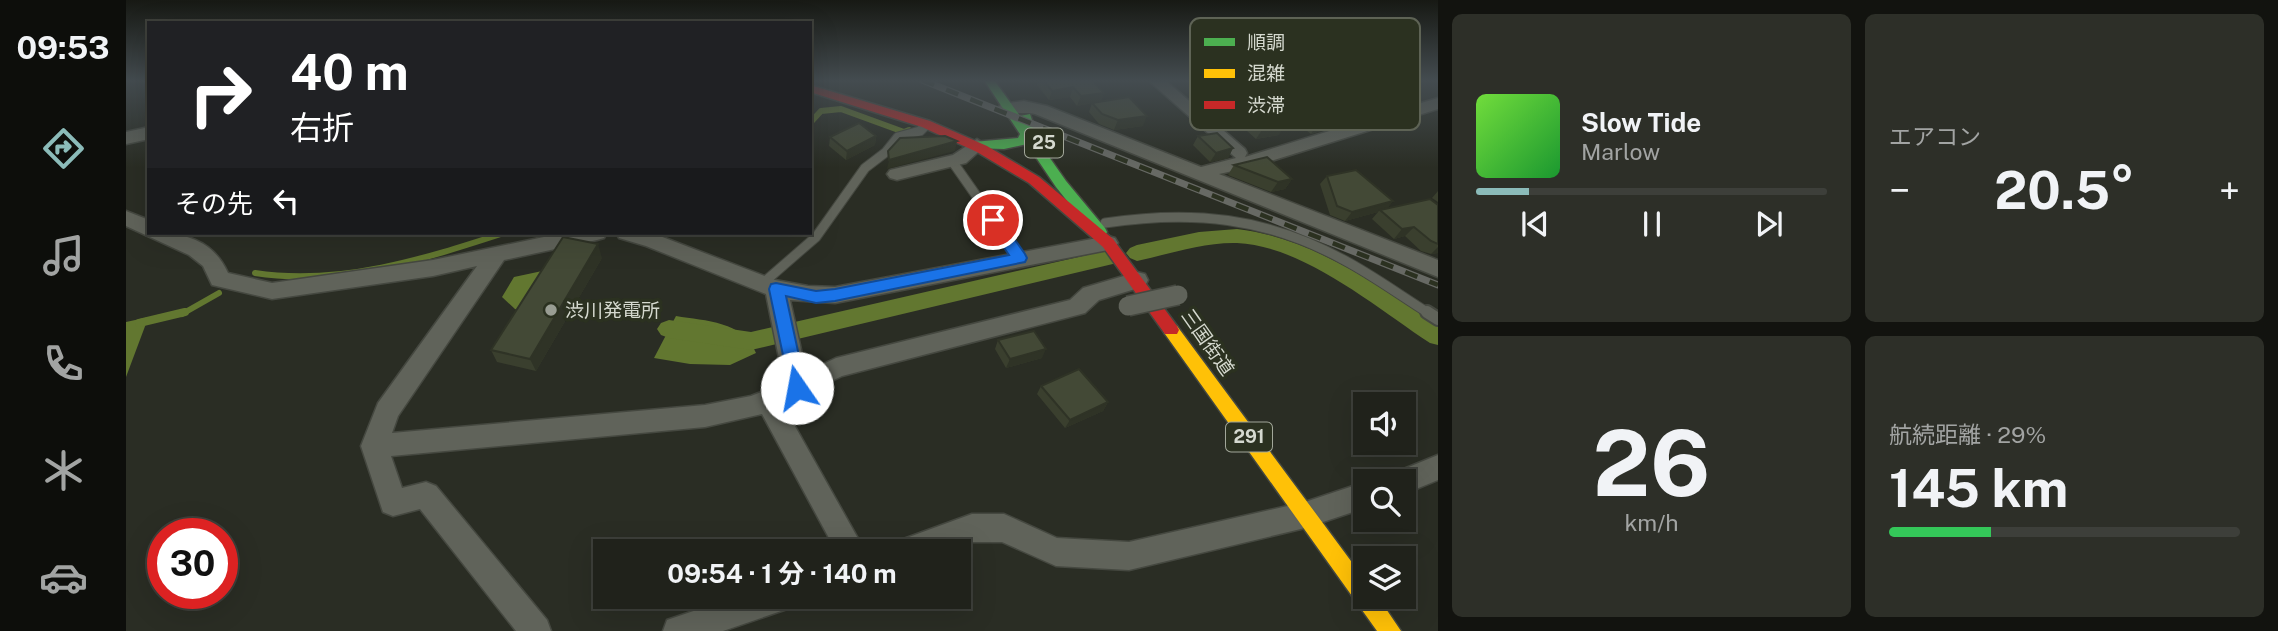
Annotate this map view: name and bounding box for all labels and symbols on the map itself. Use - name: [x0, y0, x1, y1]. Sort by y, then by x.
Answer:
- legend: [1190, 18, 1420, 130]
- text: 順調: [1247, 31, 1285, 53]
- text: 混雑: [1247, 62, 1285, 84]
- text: 渋滞: [1247, 94, 1285, 116]
- road number: 25: [1025, 128, 1063, 158]
- pin: [963, 190, 1023, 250]
- place label: 渋川発電所: [565, 299, 660, 321]
- marker: 渋川発電所: [543, 302, 559, 318]
- street label: 三国街道: [1177, 305, 1239, 379]
- position arrow: [760, 351, 834, 425]
- road number: 291: [1226, 422, 1272, 452]
- speed limit sign: 30: [147, 518, 238, 609]

